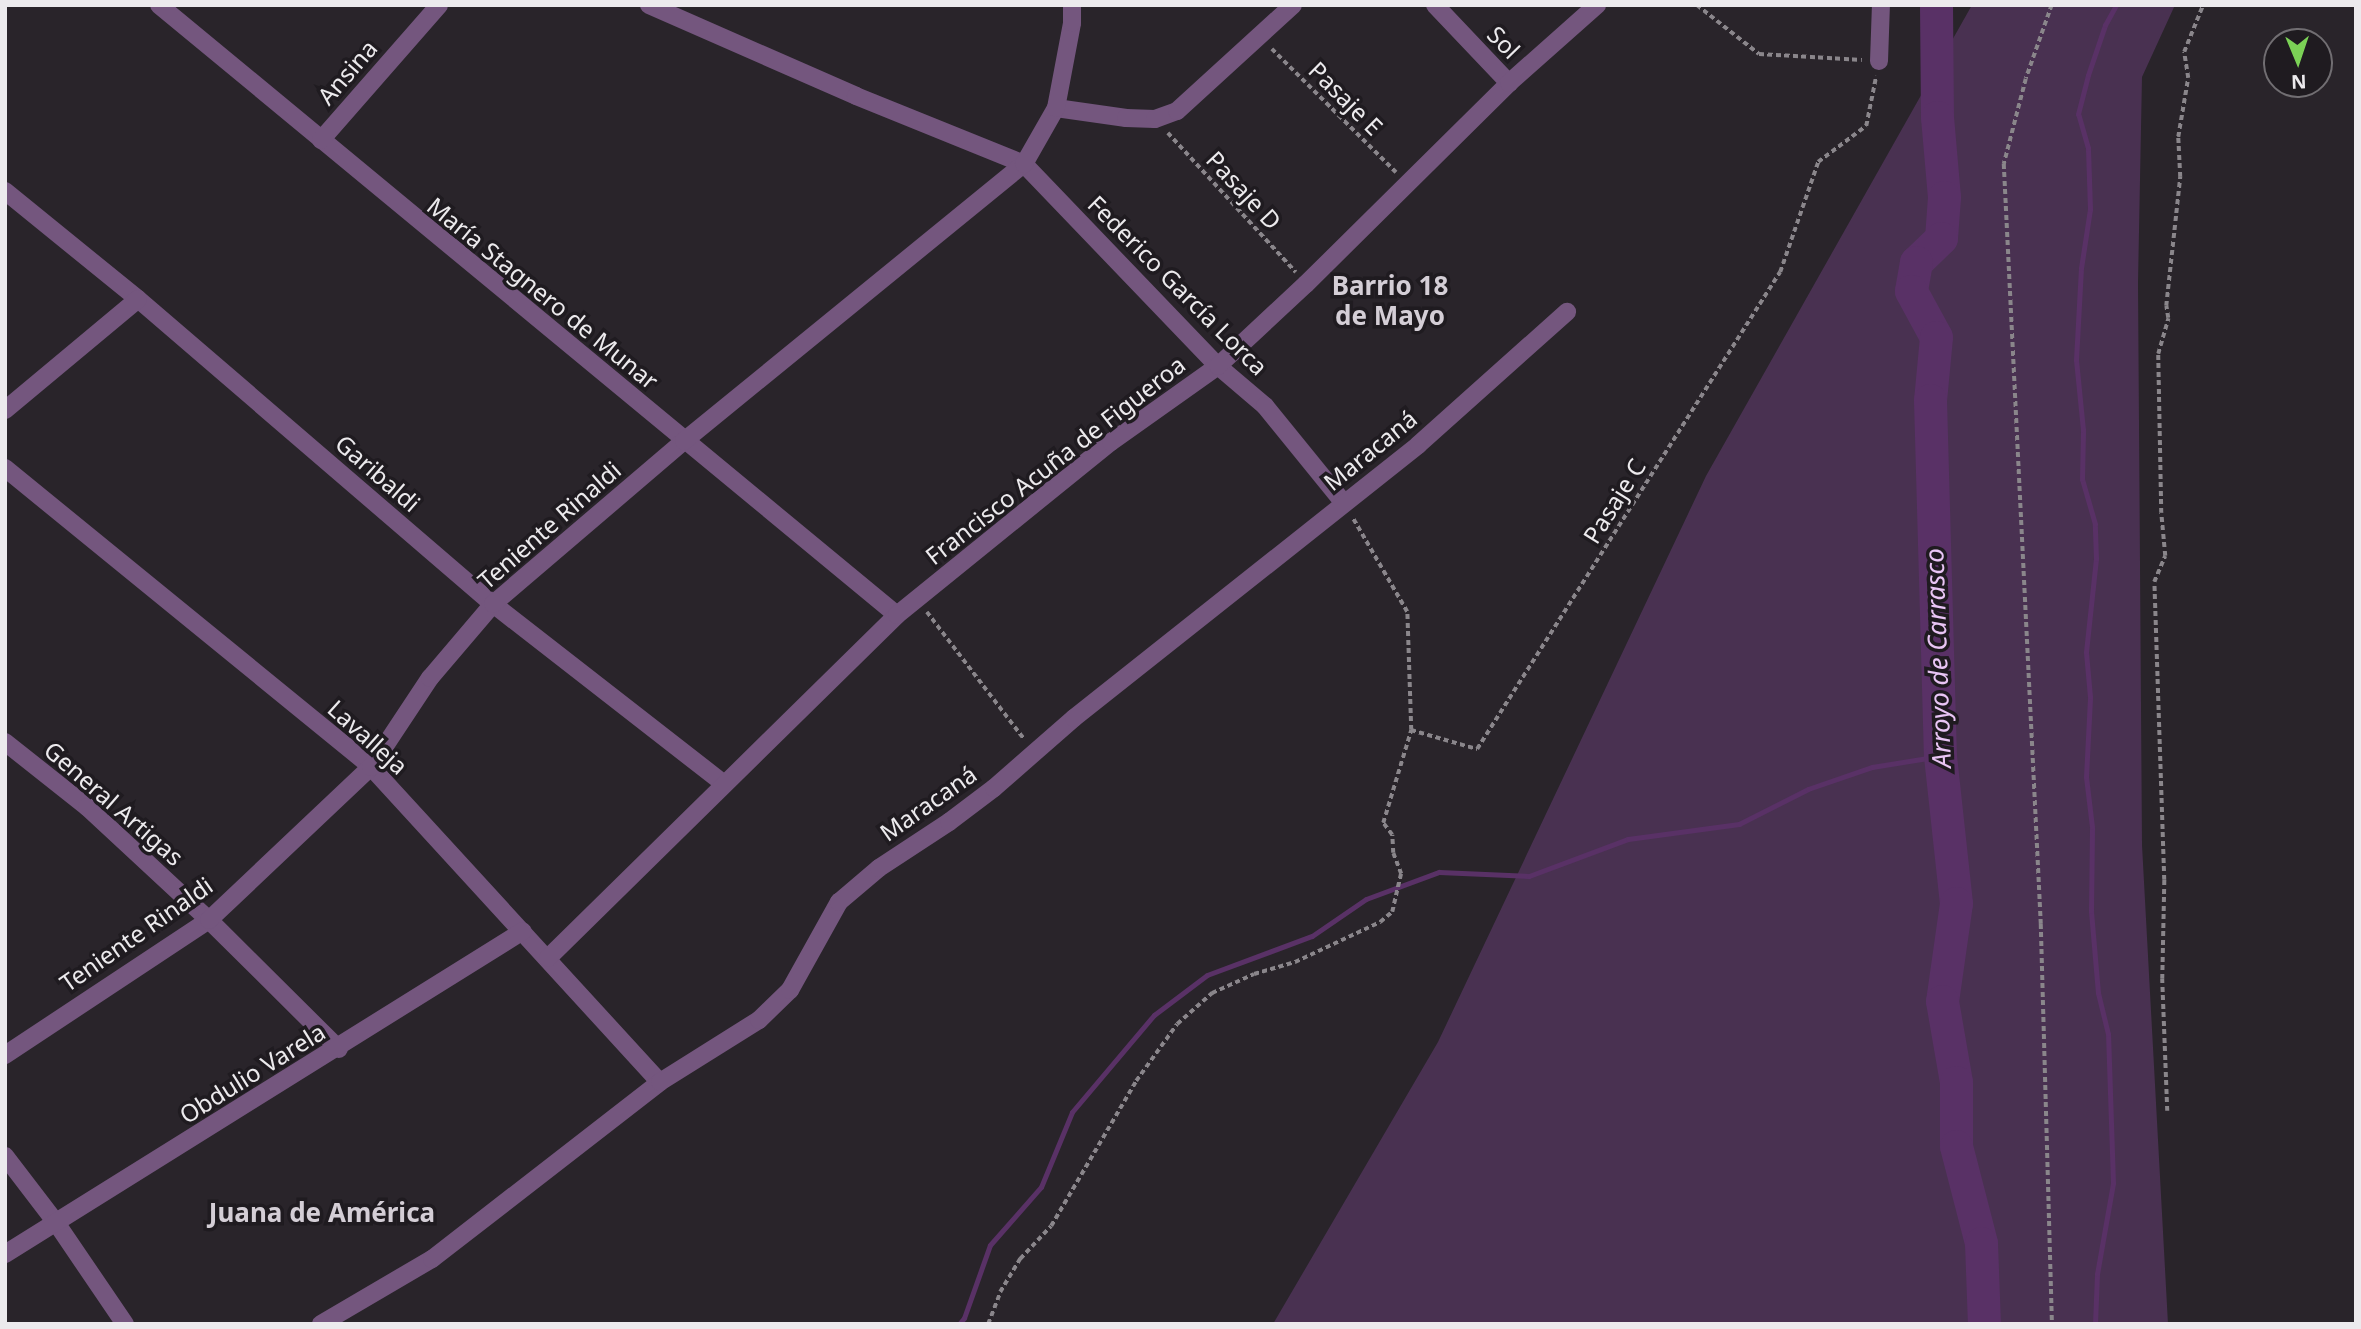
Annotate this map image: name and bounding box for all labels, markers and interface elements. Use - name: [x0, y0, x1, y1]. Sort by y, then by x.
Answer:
- street label: Sol: [1482, 20, 1526, 64]
- north arrow: [2263, 28, 2333, 98]
- street label: Ansina: [311, 34, 383, 110]
- street label: Pasaje E: [1303, 55, 1389, 141]
- text: N: [2290, 69, 2307, 95]
- street label: Pasaje D: [1201, 145, 1287, 235]
- street label: Federico García Lorca: [1082, 189, 1274, 381]
- street label: María Stagnero de Munar: [422, 191, 664, 395]
- district label: Barrio 18 de Mayo: [1332, 270, 1448, 332]
- street label: Francisco Acuña de Figueroa: [919, 350, 1191, 570]
- street label: Maracaná: [1318, 404, 1422, 496]
- street label: Garibaldi: [330, 429, 426, 517]
- street label: Pasaje C: [1577, 453, 1651, 549]
- street label: Teniente Rinaldi: [472, 455, 626, 595]
- water label: Arroyo de Carrasco: [1919, 548, 1957, 768]
- street label: Lavalleja: [322, 694, 414, 780]
- street label: General Artigas: [39, 735, 189, 871]
- street label: Maracaná: [874, 759, 982, 847]
- street label: Teniente Rinaldi: [54, 871, 218, 997]
- street label: Obdulio Varela: [174, 1017, 330, 1129]
- district label: Juana de América: [209, 1197, 435, 1229]

